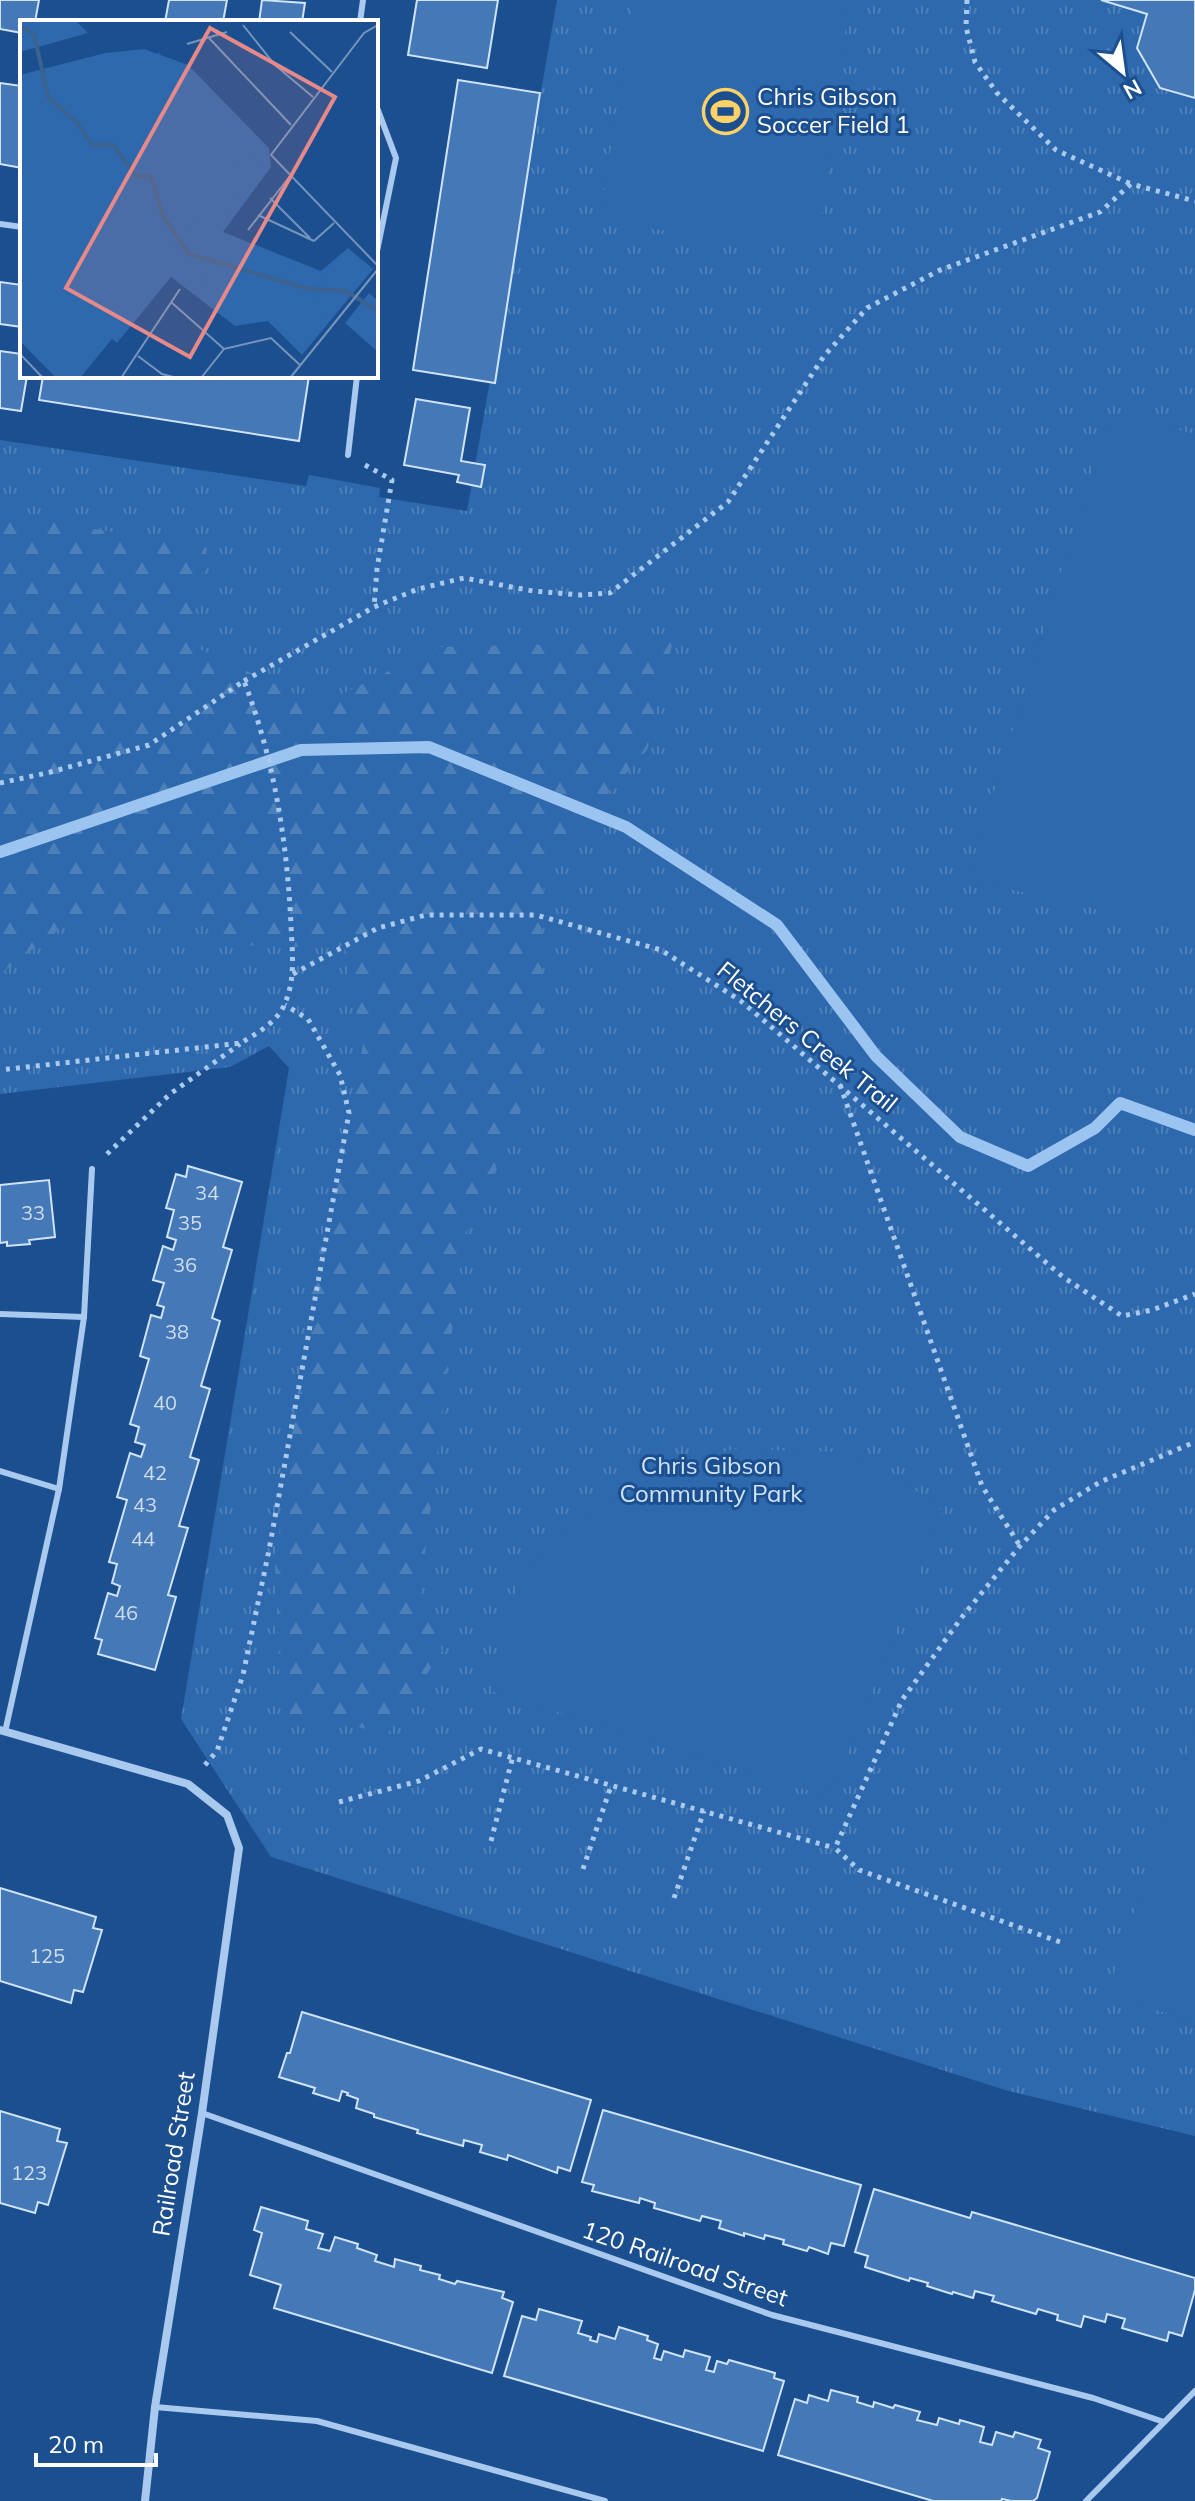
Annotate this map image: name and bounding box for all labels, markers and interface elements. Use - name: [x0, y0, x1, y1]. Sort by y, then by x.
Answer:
- inset map: [20, 20, 378, 378]
- north arrow: [1083, 32, 1163, 112]
- text: N: [1119, 73, 1147, 106]
- place label: Chris Gibson Soccer Field 1: [757, 81, 910, 139]
- sports icon: Chris Gibson Soccer Field 1: [702, 87, 750, 135]
- street label: Fletchers Creek Trail: [712, 954, 904, 1118]
- house number: 34: [195, 1180, 219, 1205]
- house number: 33: [21, 1200, 45, 1225]
- house number: 35: [178, 1210, 202, 1235]
- house number: 36: [173, 1252, 197, 1277]
- house number: 38: [165, 1319, 189, 1344]
- house number: 40: [153, 1390, 177, 1415]
- park label: Chris Gibson Community Park: [619, 1450, 803, 1508]
- house number: 42: [143, 1460, 167, 1485]
- house number: 43: [133, 1492, 157, 1517]
- house number: 44: [131, 1526, 155, 1551]
- house number: 46: [114, 1600, 138, 1625]
- house number: 125: [29, 1943, 65, 1968]
- street label: Railroad Street: [145, 2069, 201, 2238]
- house number: 123: [11, 2160, 47, 2185]
- street label: 120 Railroad Street: [579, 2214, 792, 2312]
- scale bar: [36, 2417, 156, 2467]
- text: 20 m: [48, 2429, 104, 2459]

